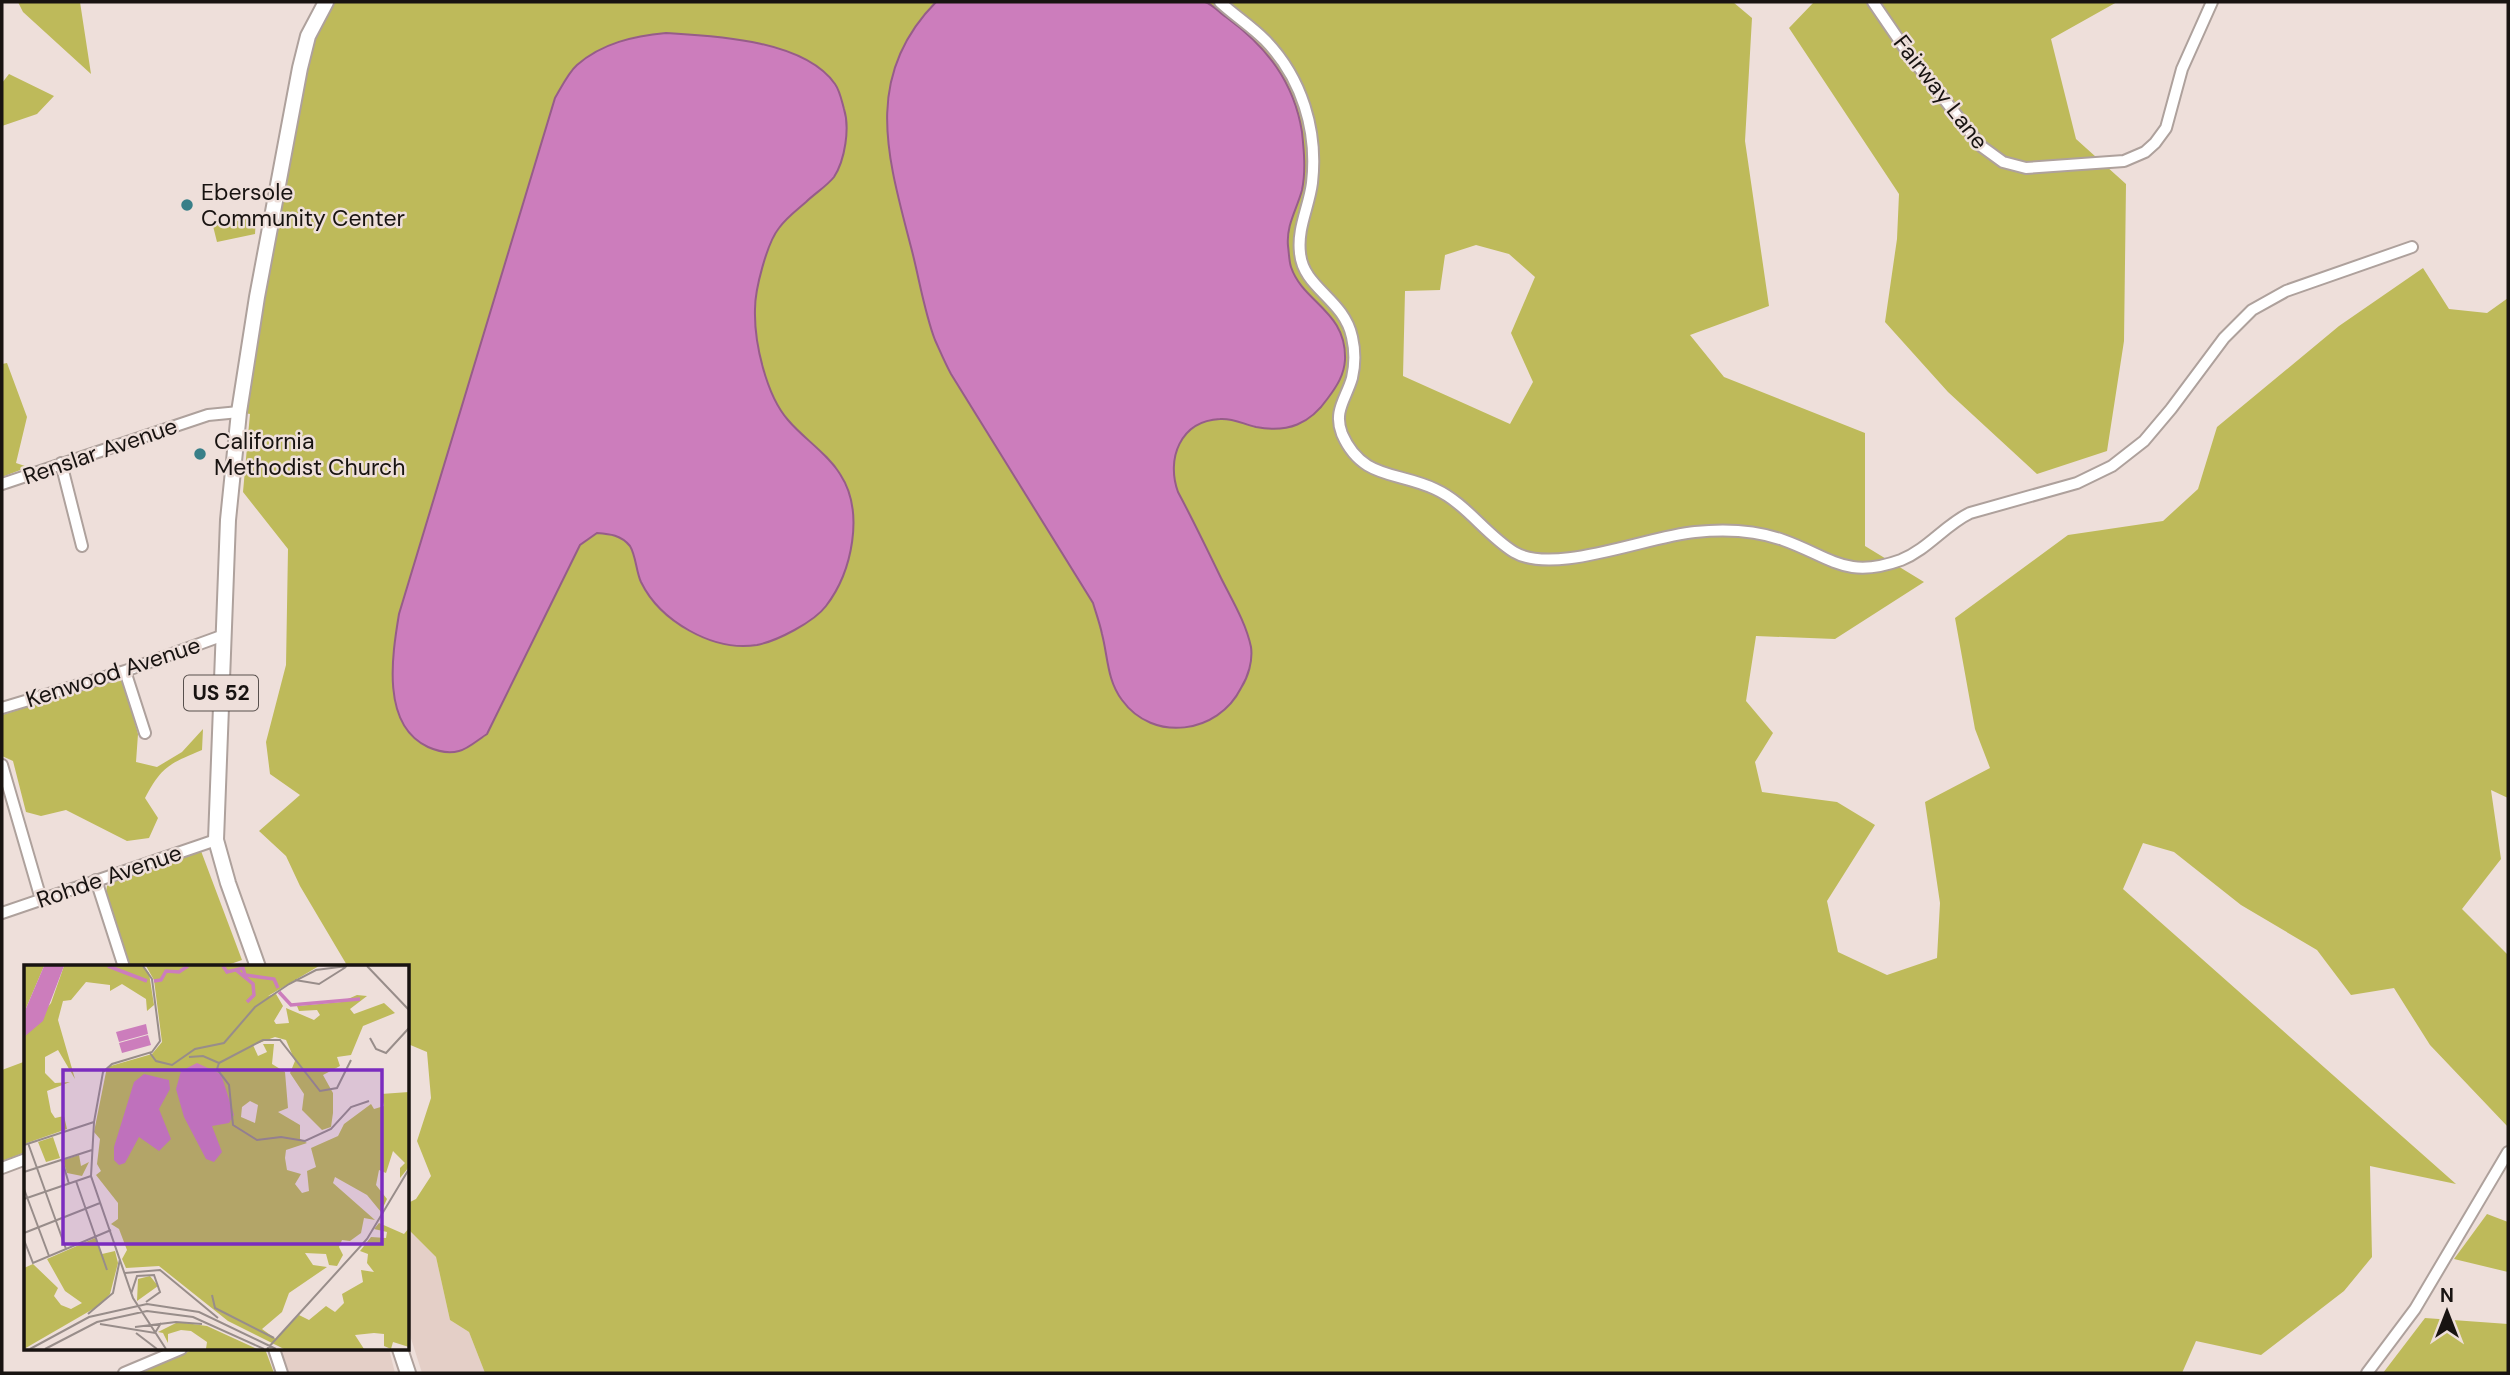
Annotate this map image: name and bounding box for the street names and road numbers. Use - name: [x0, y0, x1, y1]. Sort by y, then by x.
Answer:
- street label: Fairway Lane: [1887, 29, 1995, 155]
- street label: Renslar Avenue: [19, 411, 181, 491]
- street label: Kenwood Avenue: [22, 630, 204, 714]
- road number: US 52: [184, 676, 258, 710]
- street label: Rohde Avenue: [32, 837, 186, 915]

